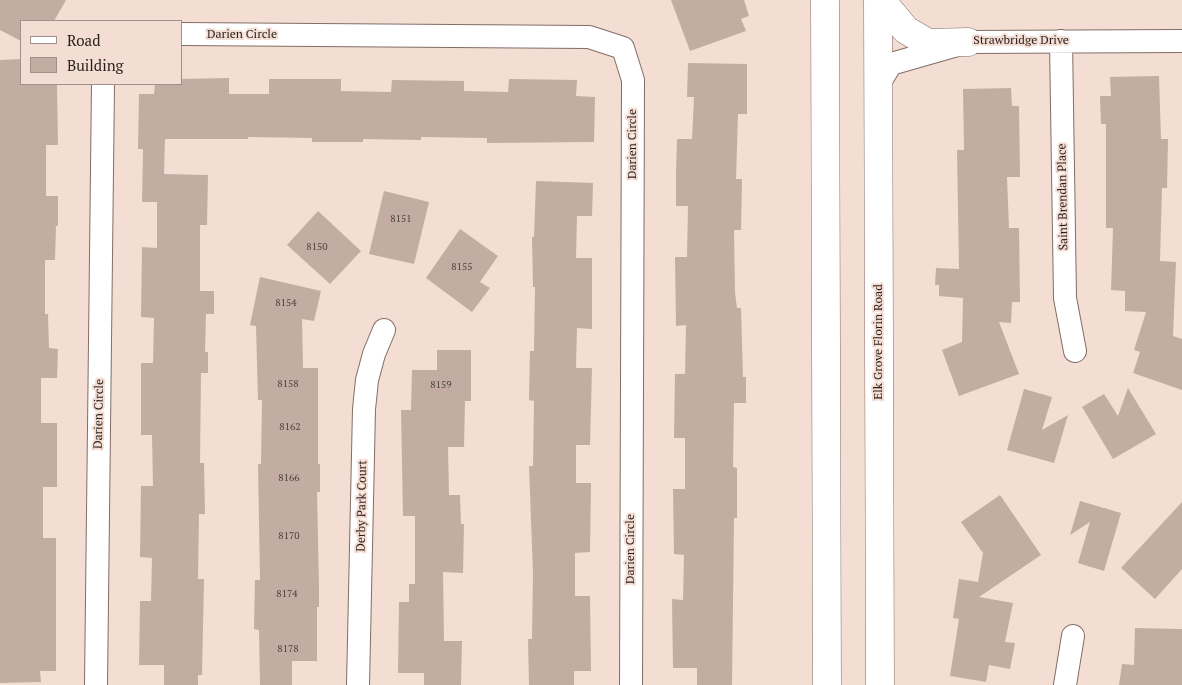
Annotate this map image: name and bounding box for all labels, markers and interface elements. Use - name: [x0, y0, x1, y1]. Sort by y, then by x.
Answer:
- legend: [20, 20, 182, 85]
- street label: Darien Circle: [207, 28, 277, 42]
- text: Road: [67, 30, 100, 50]
- street label: Strawbridge Drive: [973, 34, 1069, 48]
- text: Building: [67, 55, 124, 75]
- street label: Darien Circle: [626, 109, 640, 179]
- street label: Saint Brendan Place: [1055, 144, 1071, 250]
- house number: 8151: [390, 213, 412, 225]
- house number: 8150: [306, 241, 328, 253]
- house number: 8155: [451, 261, 473, 273]
- street label: Elk Grove Florin Road: [872, 284, 886, 400]
- house number: 8154: [275, 297, 297, 309]
- house number: 8158: [277, 378, 299, 390]
- street label: Darien Circle: [91, 379, 107, 449]
- house number: 8159: [430, 379, 452, 391]
- house number: 8162: [279, 421, 301, 433]
- street label: Derby Park Court: [354, 460, 370, 552]
- house number: 8166: [278, 472, 300, 484]
- street label: Darien Circle: [624, 514, 638, 584]
- house number: 8170: [278, 530, 300, 542]
- house number: 8174: [276, 588, 298, 600]
- house number: 8178: [277, 643, 299, 655]

